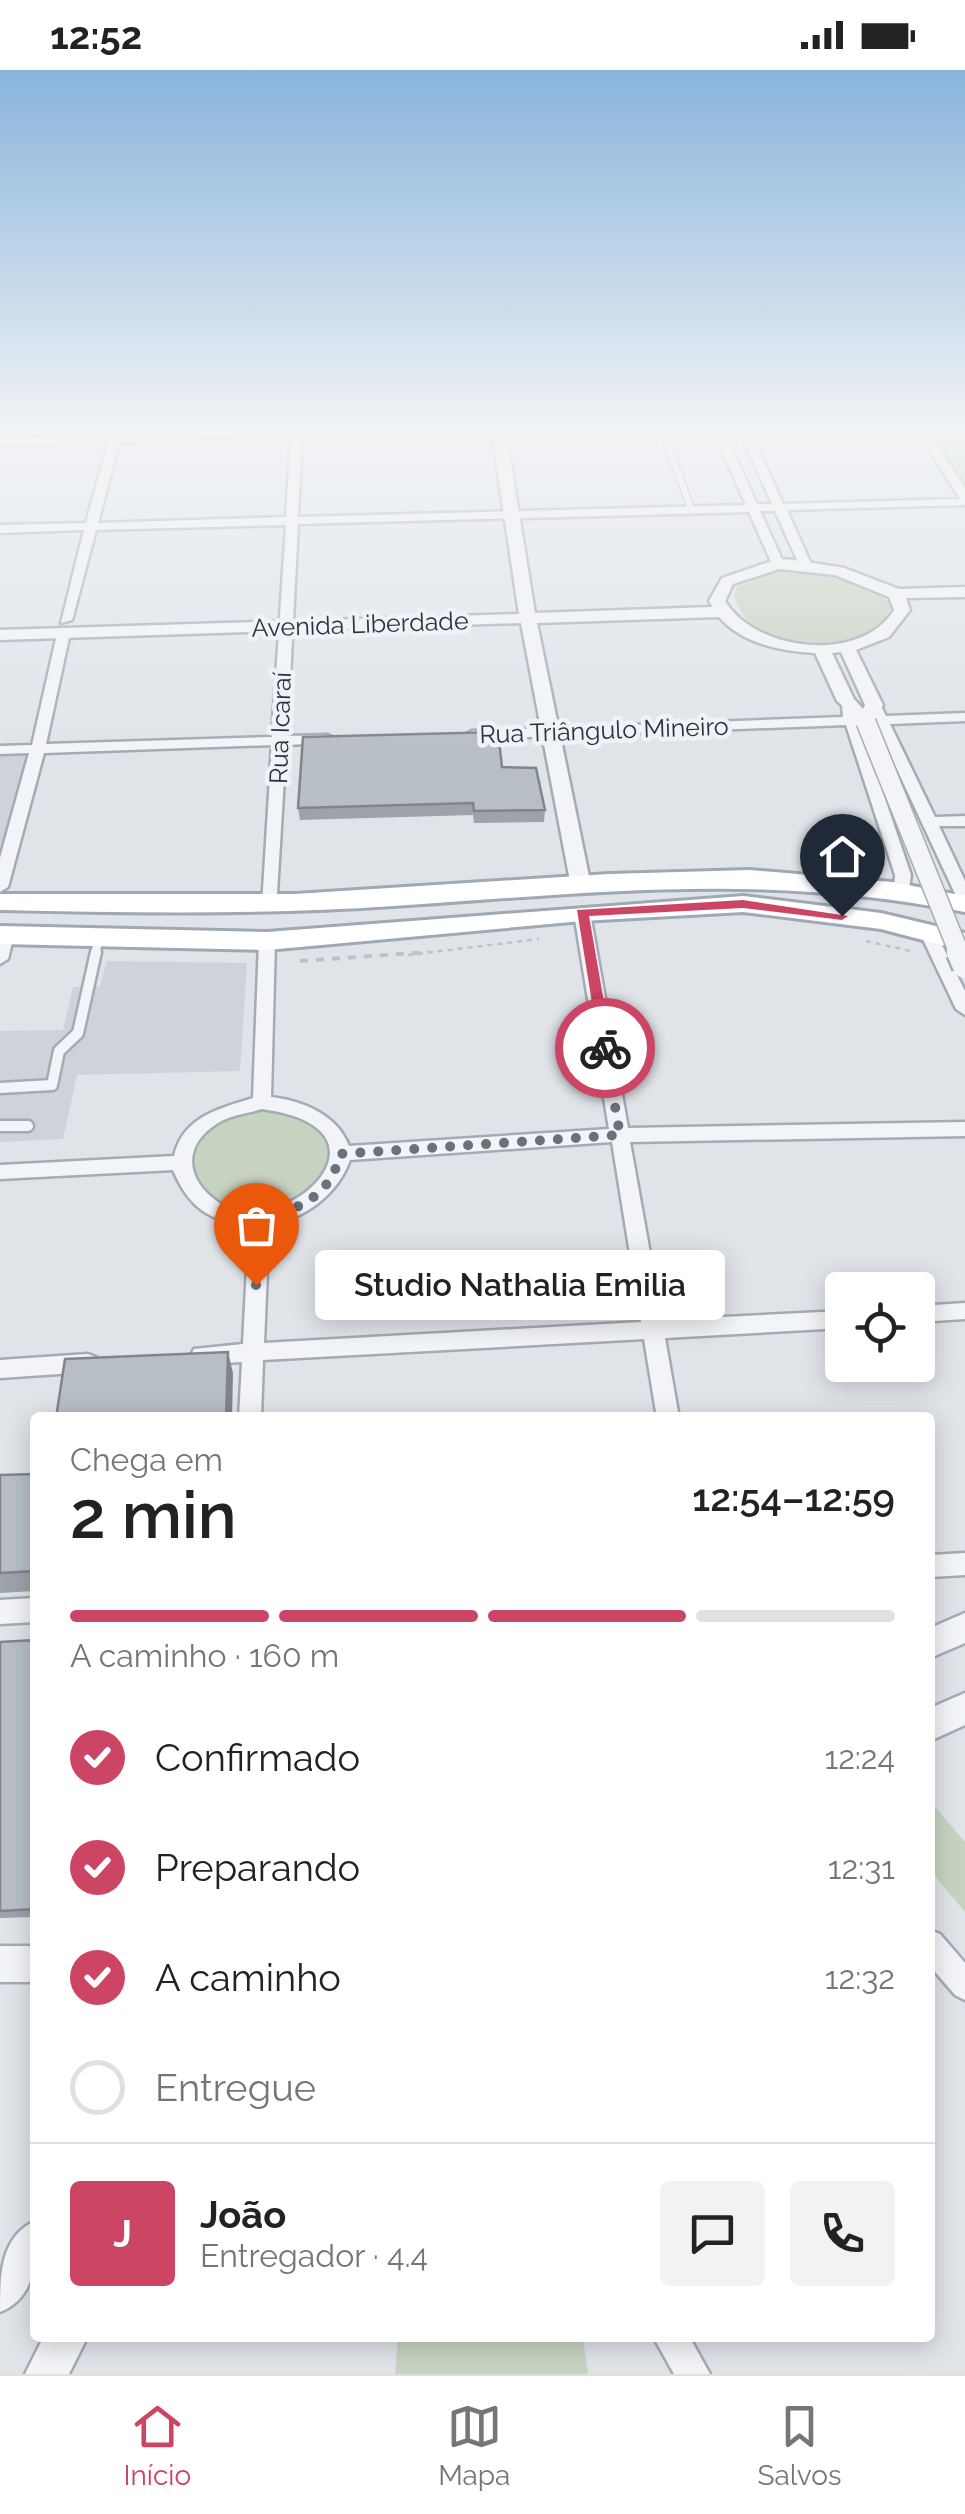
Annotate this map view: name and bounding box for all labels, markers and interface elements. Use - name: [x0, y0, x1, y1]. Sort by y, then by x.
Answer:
- text: 12:52: [50, 13, 142, 58]
- street label: Avenida Liberdade: [251, 605, 469, 643]
- street label: Rua Icaraí: [263, 671, 297, 785]
- street label: Rua Triângulo Mineiro: [479, 711, 729, 749]
- pin: [800, 814, 885, 917]
- icon: home: [815, 829, 870, 884]
- courier: [555, 998, 655, 1098]
- icon: bike: [578, 1021, 633, 1076]
- pin: [214, 1183, 299, 1286]
- icon: bag: [229, 1198, 284, 1253]
- callout: Studio Nathalia Emilia: [316, 1250, 726, 1320]
- text: Studio Nathalia Emilia: [354, 1266, 686, 1303]
- map controls: [825, 1272, 935, 1382]
- button: locate: [825, 1272, 935, 1382]
- text: Chega em: [70, 1441, 223, 1478]
- text: 12:54–12:59: [692, 1475, 895, 1520]
- text: 2 min: [70, 1477, 237, 1553]
- text: A caminho · 160 m: [70, 1637, 339, 1674]
- icon: check: [70, 1730, 125, 1785]
- text: Confirmado: [155, 1735, 360, 1780]
- text: 12:24: [824, 1739, 895, 1776]
- icon: check: [70, 1840, 125, 1895]
- text: Preparando: [155, 1845, 360, 1890]
- text: 12:31: [828, 1849, 895, 1886]
- icon: check: [70, 1950, 125, 2005]
- text: A caminho: [155, 1955, 341, 2000]
- text: 12:32: [825, 1959, 895, 1996]
- text: Entregue: [155, 2065, 316, 2110]
- button: chat: [660, 2181, 765, 2286]
- button: phone: [790, 2181, 895, 2286]
- text: João: [200, 2192, 286, 2237]
- text: J: [113, 2211, 132, 2256]
- text: Entregador · 4.4: [200, 2237, 428, 2274]
- tab: Início: [124, 2399, 191, 2492]
- tab: Mapa: [438, 2399, 510, 2492]
- tab: Salvos: [757, 2399, 841, 2492]

